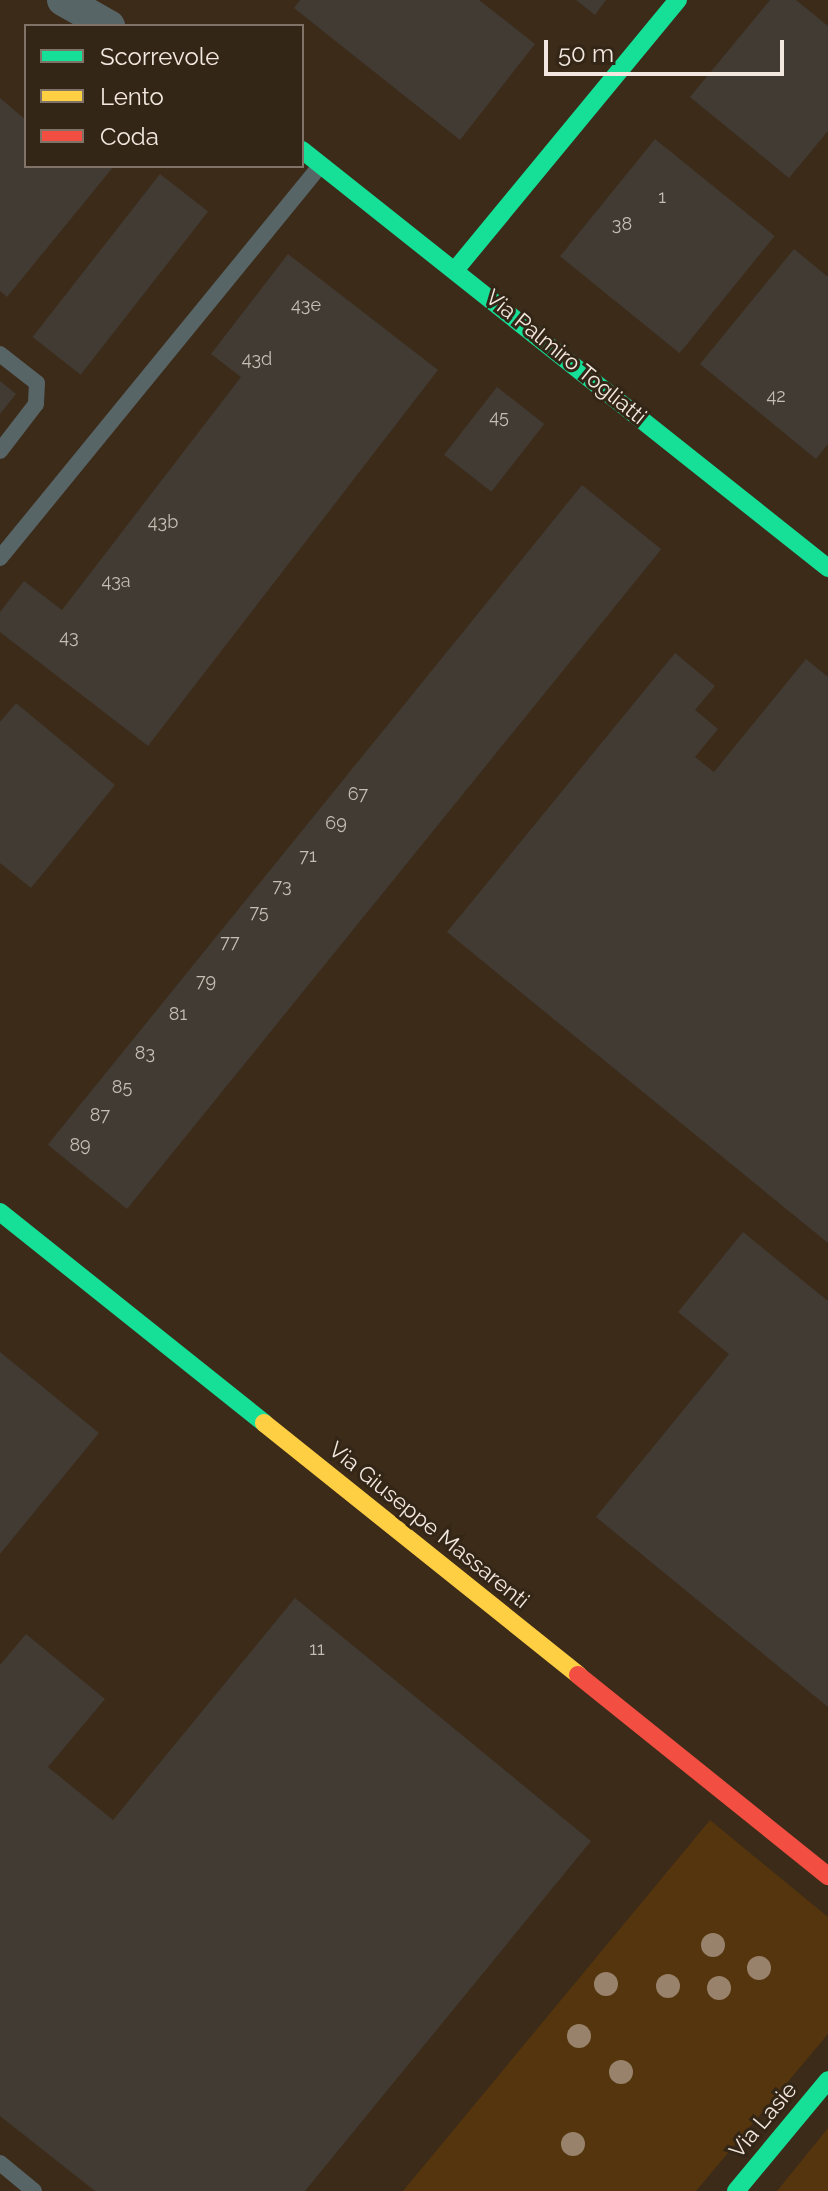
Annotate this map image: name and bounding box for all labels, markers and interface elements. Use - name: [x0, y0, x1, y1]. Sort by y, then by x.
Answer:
- legend: [24, 24, 304, 168]
- scale bar: [548, 24, 788, 74]
- text: 50 m: [558, 39, 614, 68]
- text: Scorrevole: [100, 42, 219, 71]
- text: Lento: [100, 82, 164, 111]
- text: Coda: [100, 122, 159, 151]
- house number: 1: [658, 186, 666, 208]
- house number: 38: [612, 213, 632, 235]
- street label: Via Palmiro Togliatti: [480, 284, 652, 430]
- house number: 43e: [291, 294, 321, 316]
- house number: 43d: [242, 348, 272, 370]
- house number: 42: [766, 385, 786, 407]
- house number: 45: [489, 406, 509, 428]
- house number: 43b: [148, 511, 178, 533]
- house number: 43a: [101, 570, 131, 592]
- house number: 43: [59, 626, 79, 648]
- house number: 67: [348, 783, 368, 805]
- house number: 69: [325, 812, 347, 834]
- house number: 71: [299, 845, 317, 867]
- house number: 73: [272, 875, 292, 897]
- house number: 75: [249, 901, 269, 923]
- house number: 77: [220, 931, 240, 953]
- house number: 79: [196, 970, 216, 992]
- house number: 81: [169, 1003, 187, 1025]
- house number: 83: [135, 1042, 155, 1064]
- house number: 85: [112, 1076, 132, 1098]
- house number: 87: [90, 1104, 110, 1126]
- house number: 89: [69, 1134, 91, 1156]
- street label: Via Giuseppe Massarenti: [324, 1436, 534, 1614]
- house number: 11: [309, 1638, 325, 1660]
- street label: Via Lasie: [724, 2077, 802, 2163]

